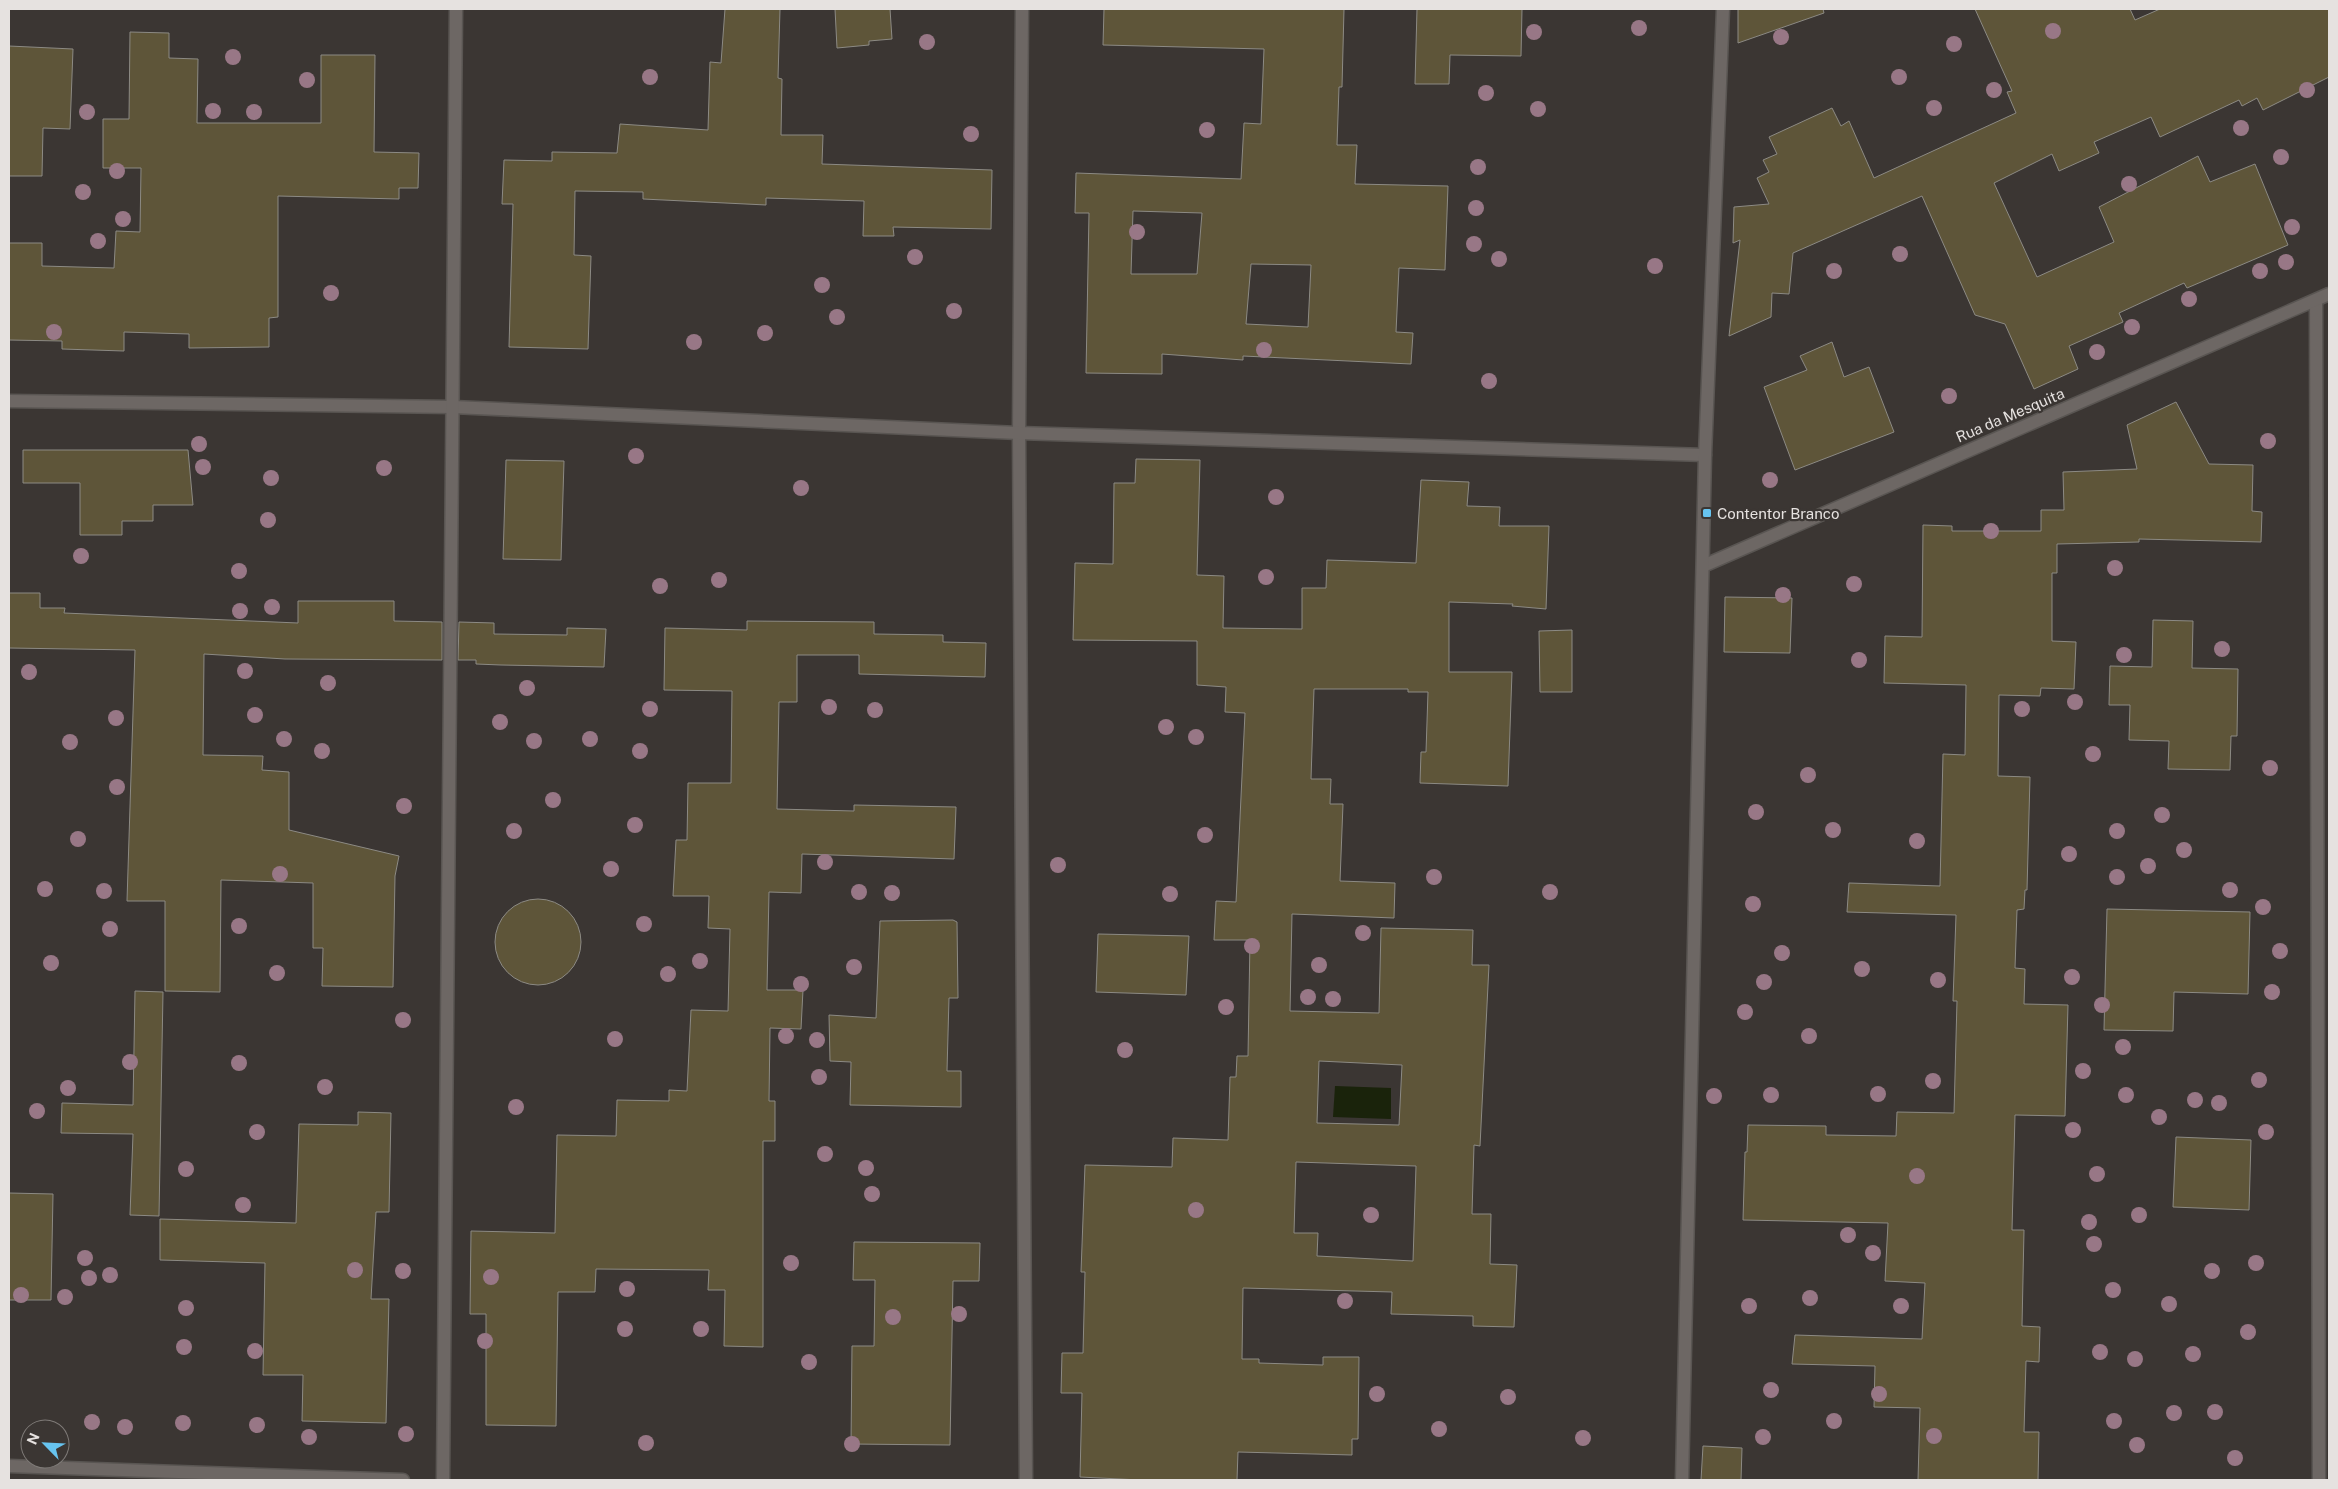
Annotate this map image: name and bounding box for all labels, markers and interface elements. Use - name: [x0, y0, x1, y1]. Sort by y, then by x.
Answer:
- street label: Rua da Mesquita: [1953, 384, 2067, 446]
- place label: Contentor Branco: [1717, 505, 1839, 522]
- marker: Contentor Branco: [1701, 507, 1713, 519]
- north arrow: [20, 1419, 70, 1469]
- text: N: [24, 1430, 43, 1447]

